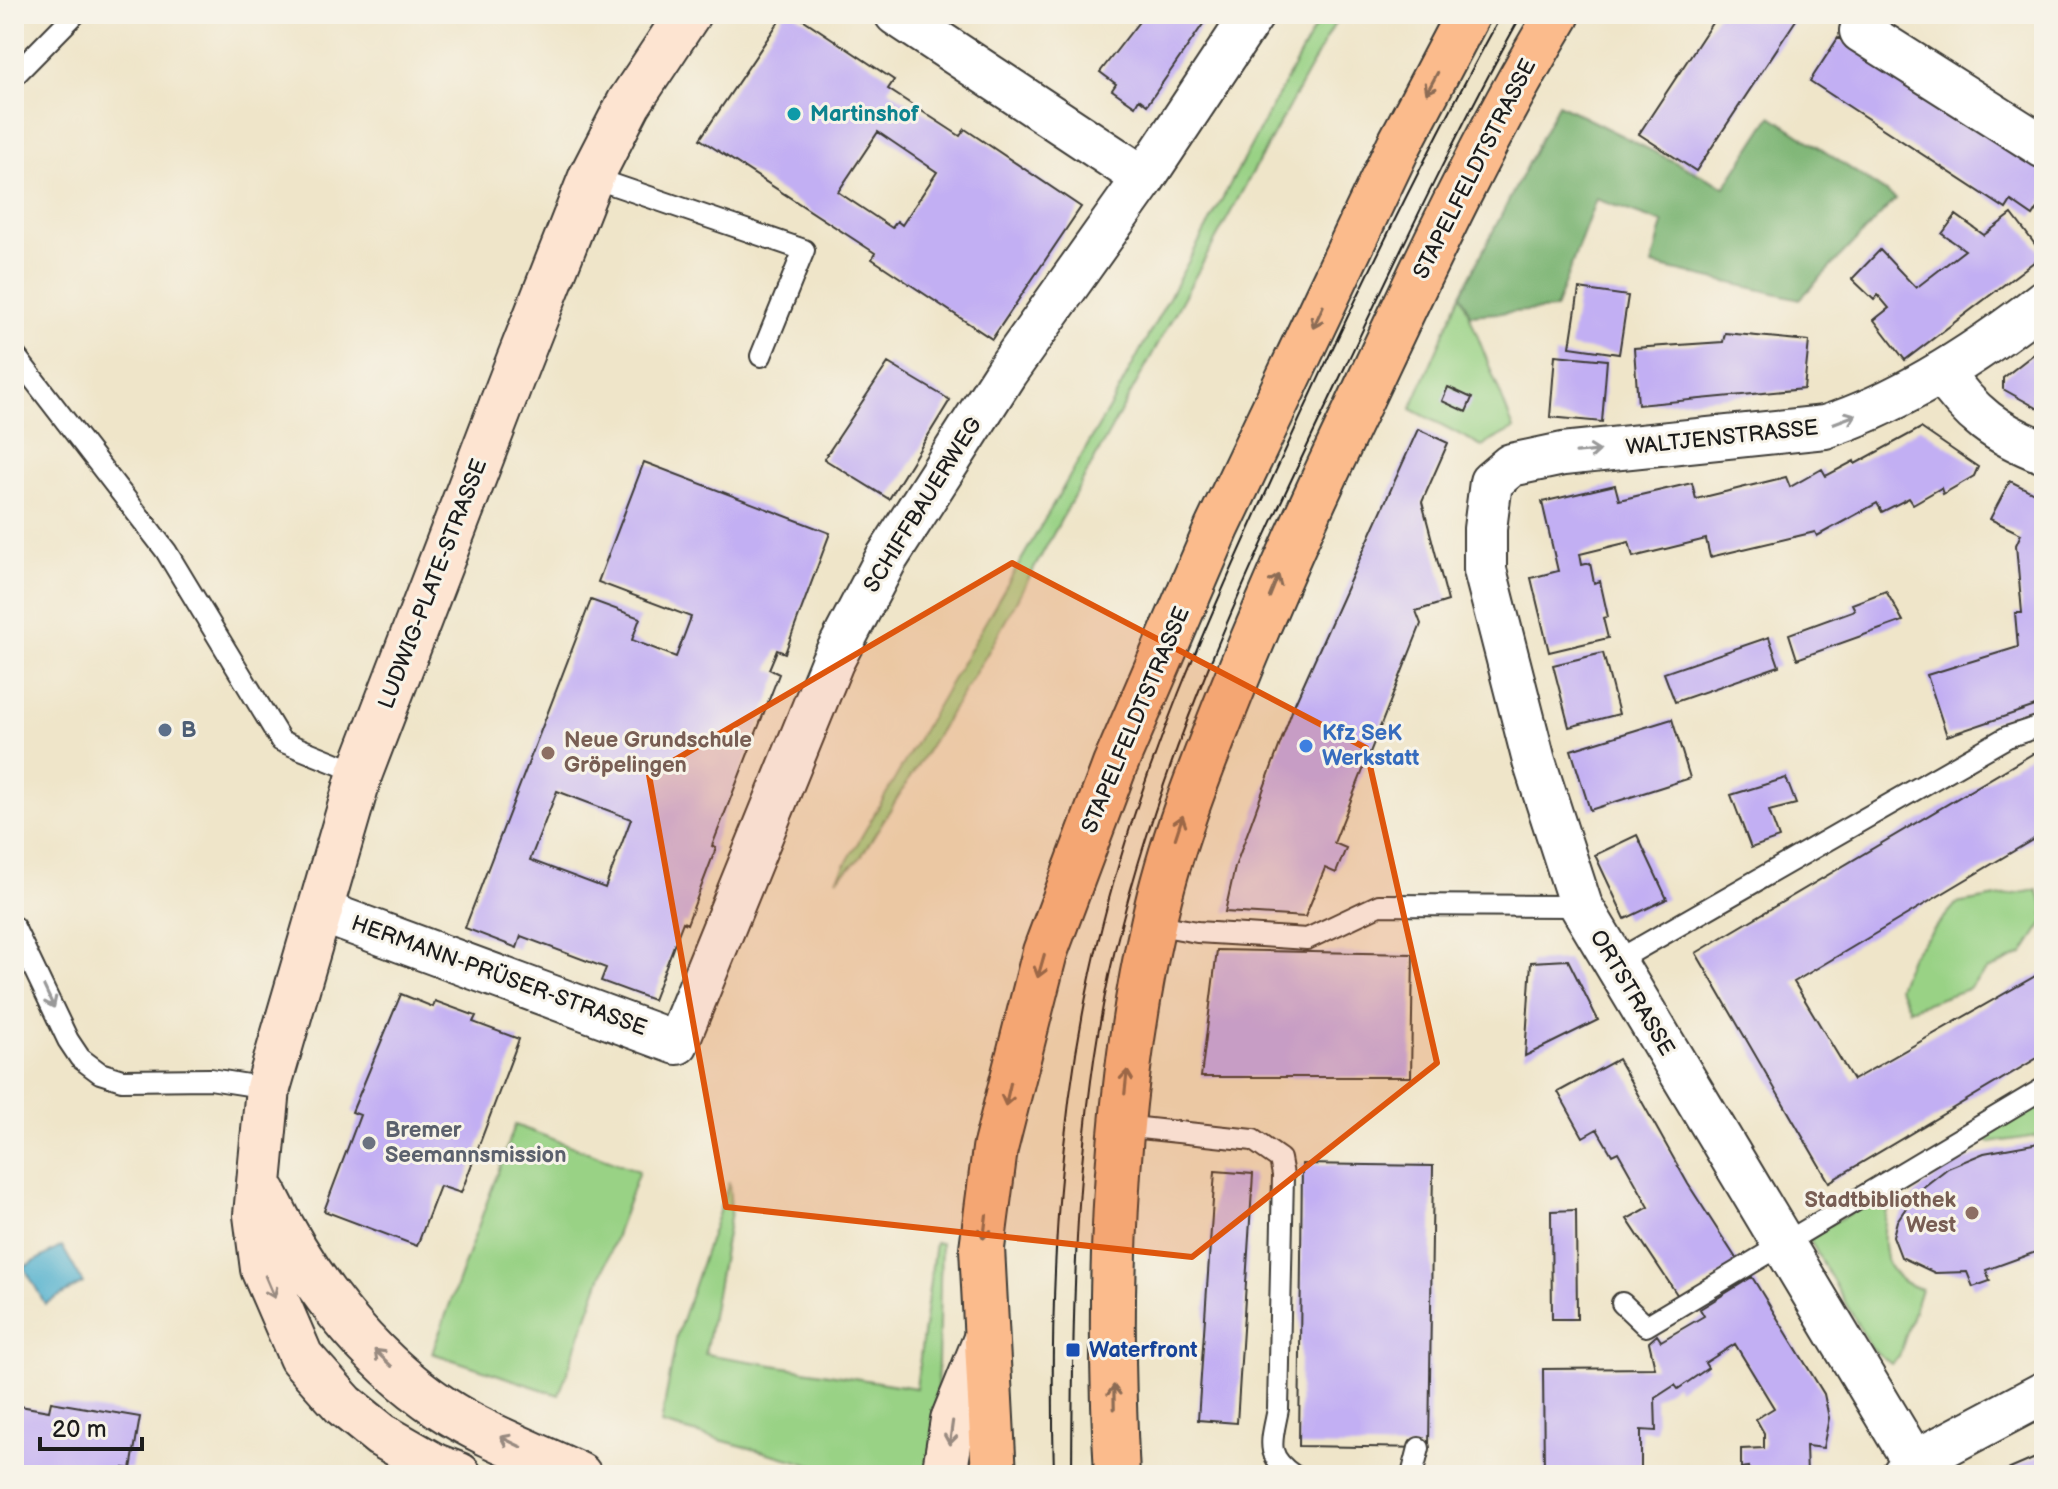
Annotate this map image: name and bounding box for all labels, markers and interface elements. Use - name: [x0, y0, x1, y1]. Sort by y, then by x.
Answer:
- street label: STAPELFELDTSTRASSE: [1408, 55, 1542, 283]
- one-way arrow: [1424, 71, 1440, 94]
- place label: Martinshof: [810, 101, 920, 128]
- marker: Martinshof: [785, 105, 803, 123]
- one-way arrow: [1310, 304, 1325, 328]
- one-way arrow: [1832, 411, 1857, 426]
- street label: SCHIFFBAUERWEG: [858, 412, 988, 598]
- street label: WALTJENSTRASSE: [1624, 414, 1820, 462]
- one-way arrow: [1574, 444, 1601, 459]
- street label: LUDWIG-PLATE-STRASSE: [373, 455, 493, 713]
- one-way arrow: [1268, 574, 1283, 598]
- street label: STAPELFELDTSTRASSE: [1076, 603, 1196, 837]
- place label: B: [181, 717, 197, 744]
- place label: Kfz SeK Werkstatt: [1322, 720, 1420, 772]
- marker: B: [156, 721, 174, 739]
- place label: Neue Grundschule Gröpelingen: [564, 727, 752, 779]
- marker: Kfz SeK Werkstatt: [1297, 737, 1315, 755]
- marker: Neue Grundschule Gröpelingen: [539, 744, 557, 762]
- one-way arrow: [1173, 815, 1188, 840]
- street label: HERMANN-PRÜSER-STRASSE: [348, 909, 651, 1042]
- street label: ORTSTRASSE: [1584, 925, 1680, 1061]
- one-way arrow: [1033, 952, 1048, 978]
- one-way arrow: [42, 984, 57, 1008]
- one-way arrow: [1119, 1069, 1134, 1095]
- one-way arrow: [1000, 1081, 1015, 1107]
- place label: Bremer Seemannsmission: [385, 1117, 566, 1169]
- marker: Bremer Seemannsmission: [360, 1134, 378, 1152]
- place label: Stadtbibliothek West: [1805, 1187, 1957, 1239]
- marker: Stadtbibliothek West: [1963, 1204, 1981, 1222]
- one-way arrow: [977, 1214, 992, 1239]
- one-way arrow: [264, 1274, 278, 1299]
- place label: Waterfront: [1089, 1337, 1198, 1364]
- marker: Waterfront: [1064, 1341, 1082, 1359]
- one-way arrow: [374, 1349, 393, 1368]
- one-way arrow: [1106, 1384, 1121, 1411]
- scale bar: [40, 1401, 142, 1451]
- text: 20 m: [52, 1415, 107, 1444]
- one-way arrow: [943, 1420, 958, 1445]
- one-way arrow: [499, 1434, 523, 1449]

